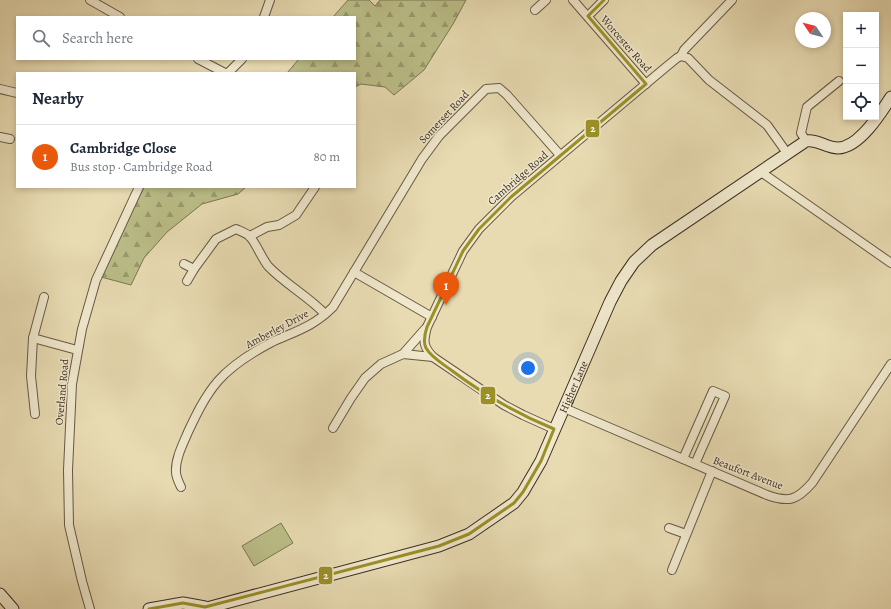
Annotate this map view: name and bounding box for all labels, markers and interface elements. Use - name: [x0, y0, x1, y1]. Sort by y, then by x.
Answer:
- street label: Worcester Road: [596, 12, 655, 76]
- north arrow: [795, 12, 831, 48]
- map controls: [843, 12, 879, 120]
- button: +: [843, 12, 879, 48]
- search box: [16, 16, 356, 60]
- icon: search: [30, 27, 52, 49]
- text: Search here: [62, 28, 133, 48]
- button: −: [843, 48, 879, 84]
- button: locate: [843, 84, 879, 120]
- text: Nearby: [32, 87, 83, 110]
- street label: Somerset Road: [416, 87, 473, 147]
- line badge: 2: [585, 119, 600, 138]
- text: 2: [590, 121, 596, 136]
- text: Cambridge Close: [70, 138, 177, 158]
- text: 1: [43, 148, 47, 165]
- text: 80 m: [313, 148, 340, 165]
- street label: Cambridge Road: [485, 148, 551, 208]
- text: Bus stop · Cambridge Road: [70, 158, 212, 175]
- pin: 1: [433, 272, 459, 305]
- street label: Amberley Drive: [242, 306, 311, 352]
- street label: Overland Road: [52, 358, 72, 426]
- your location: [518, 358, 538, 378]
- street label: Higher Lane: [555, 358, 591, 415]
- line badge: 2: [480, 386, 496, 405]
- text: 2: [485, 388, 491, 403]
- street label: Beaufort Avenue: [711, 453, 785, 493]
- line badge: 2: [318, 566, 333, 585]
- text: 2: [323, 568, 329, 583]

